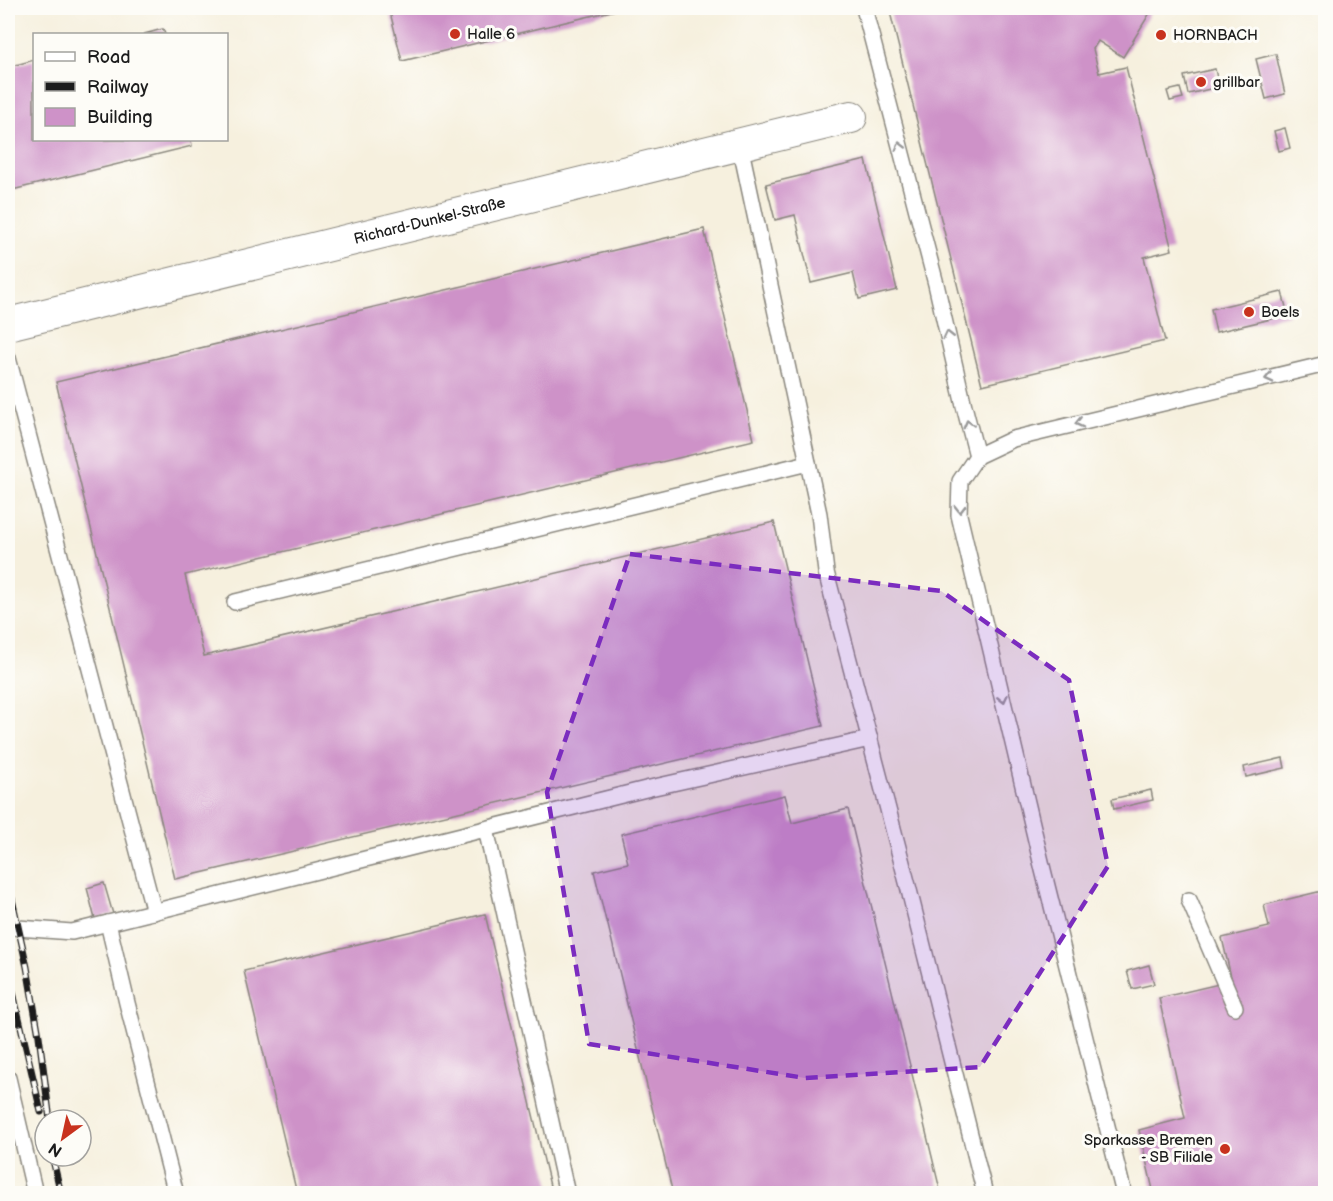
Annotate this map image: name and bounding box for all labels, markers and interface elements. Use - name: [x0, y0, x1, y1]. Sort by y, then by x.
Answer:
- place label: Halle 6: [467, 25, 515, 44]
- place label: HORNBACH: [1173, 26, 1258, 45]
- marker: Halle 6: [448, 27, 462, 41]
- marker: HORNBACH: [1154, 28, 1168, 42]
- legend: [33, 33, 228, 141]
- text: Road: [87, 47, 131, 68]
- place label: grillbar: [1213, 73, 1260, 92]
- marker: grillbar: [1194, 75, 1208, 89]
- text: Railway: [87, 77, 149, 98]
- text: Building: [87, 107, 153, 128]
- one-way arrow: [894, 141, 907, 151]
- street label: Richard-Dunkel-Straße: [352, 193, 507, 248]
- place label: Boels: [1261, 303, 1300, 322]
- marker: Boels: [1242, 305, 1256, 319]
- one-way arrow: [942, 330, 955, 340]
- one-way arrow: [1264, 370, 1274, 383]
- one-way arrow: [1074, 416, 1084, 429]
- one-way arrow: [963, 419, 976, 429]
- one-way arrow: [953, 505, 966, 514]
- one-way arrow: [995, 694, 1008, 704]
- north arrow: [33, 1108, 93, 1168]
- place label: Sparkasse Bremen - SB Filiale: [1084, 1131, 1213, 1167]
- text: N: [45, 1138, 66, 1161]
- marker: Sparkasse Bremen - SB Filiale: [1218, 1142, 1232, 1156]

